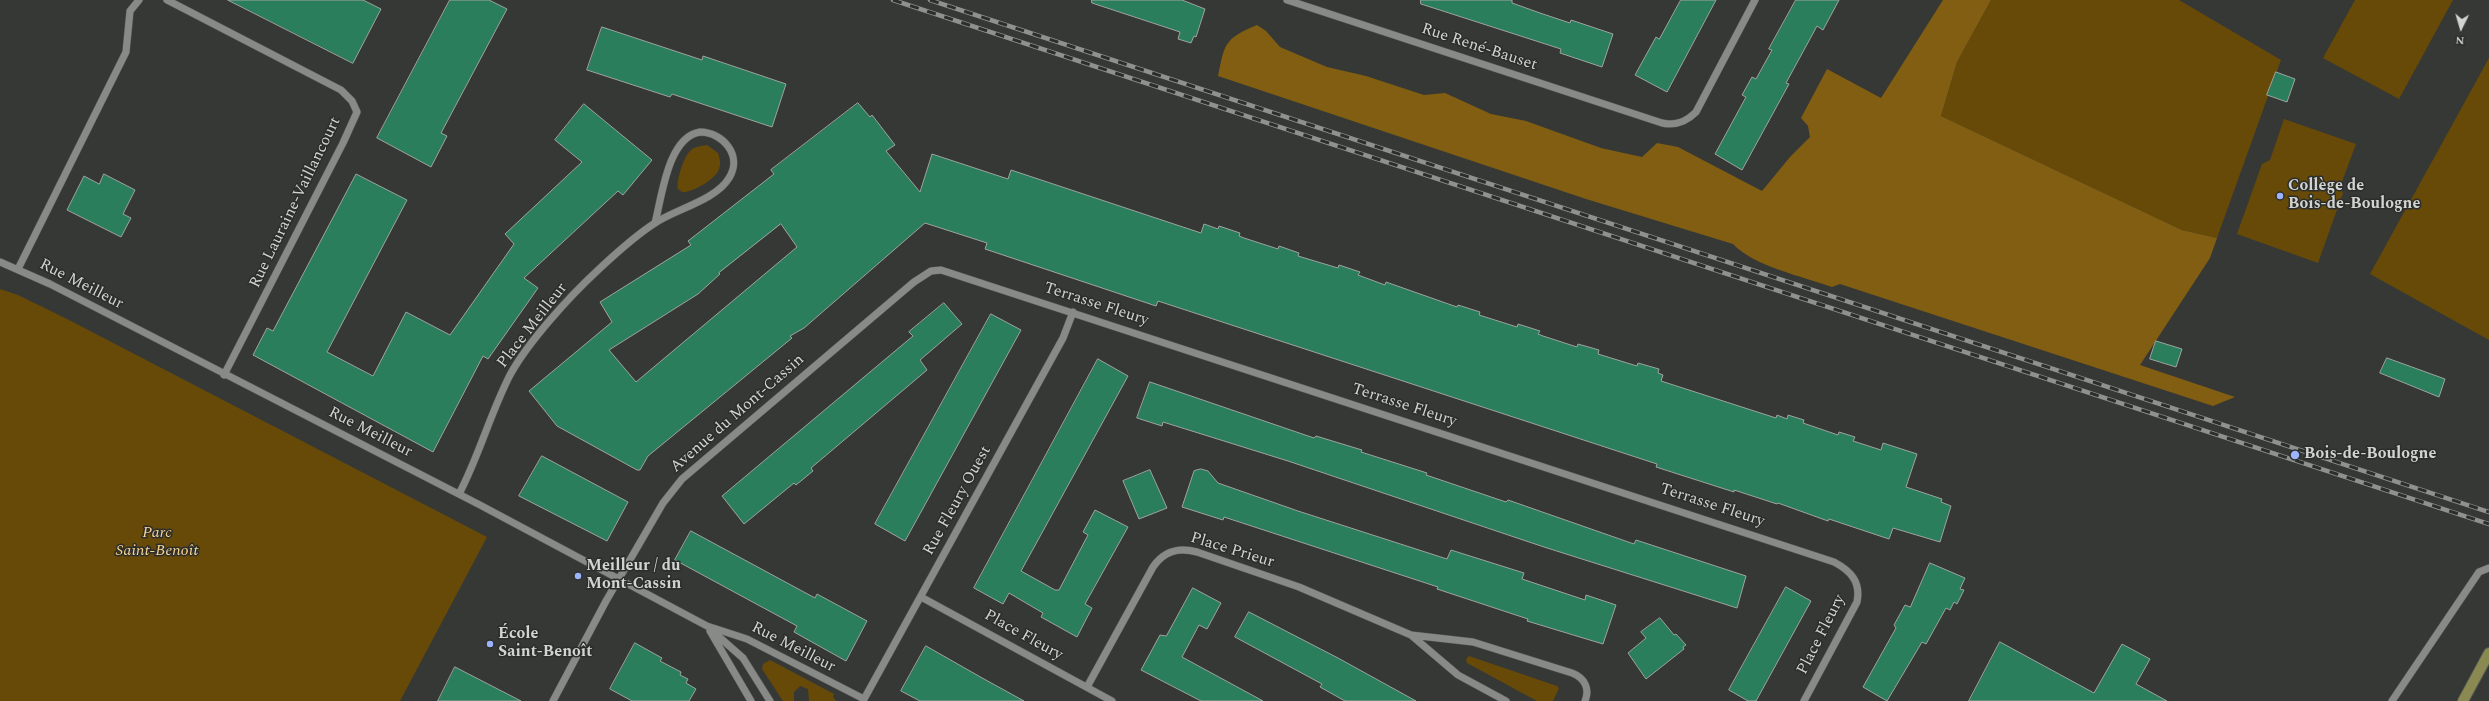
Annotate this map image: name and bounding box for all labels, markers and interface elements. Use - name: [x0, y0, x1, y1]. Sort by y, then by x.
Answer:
- north arrow: [2441, 8, 2481, 48]
- street label: Rue René-Bauset: [1419, 20, 1539, 76]
- text: N: [2455, 32, 2465, 49]
- street label: Rue Lauraine-Vaillancourt: [246, 114, 346, 292]
- place label: Collège de Bois-de-Boulogne: [2288, 177, 2420, 215]
- marker: Collège de Bois-de-Boulogne: [2275, 191, 2285, 201]
- street label: Rue Meilleur: [36, 256, 126, 314]
- street label: Terrasse Fleury: [1041, 279, 1151, 331]
- street label: Place Meilleur: [494, 280, 572, 372]
- street label: Avenue du Mont-Cassin: [667, 351, 809, 477]
- street label: Terrasse Fleury: [1349, 380, 1459, 432]
- street label: Rue Meilleur: [325, 404, 415, 462]
- street label: Rue Fleury Ouest: [920, 443, 996, 559]
- place label: Bois-de-Boulogne: [2304, 445, 2436, 465]
- marker: Bois-de-Boulogne: [2289, 449, 2301, 461]
- street label: Terrasse Fleury: [1657, 480, 1767, 532]
- park label: Parc Saint-Benoît: [116, 524, 198, 562]
- street label: Place Prieur: [1188, 529, 1276, 573]
- place label: Meilleur / du Mont-Cassin: [586, 557, 681, 595]
- marker: Meilleur / du Mont-Cassin: [573, 571, 583, 581]
- street label: Place Fleury: [1794, 592, 1850, 678]
- street label: Place Fleury: [980, 606, 1066, 666]
- street label: Rue Meilleur: [748, 619, 838, 677]
- place label: École Saint-Benoît: [498, 625, 592, 663]
- marker: École Saint-Benoît: [485, 639, 495, 649]

